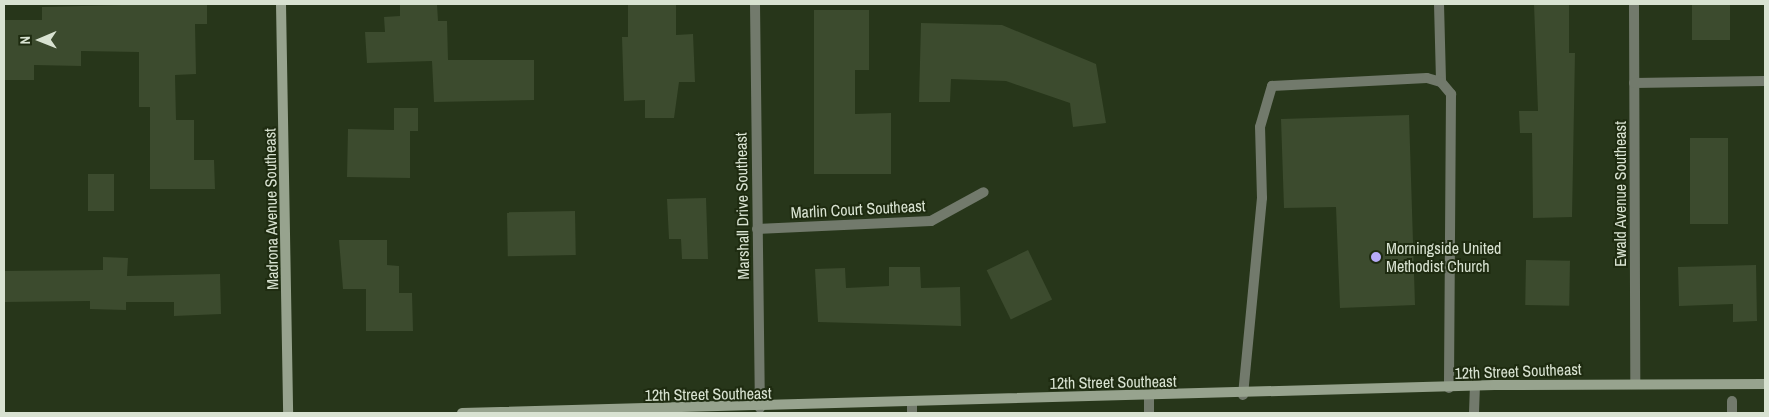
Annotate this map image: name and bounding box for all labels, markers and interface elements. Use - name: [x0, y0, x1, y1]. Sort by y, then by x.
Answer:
- north arrow: [15, 15, 65, 65]
- text: N: [16, 36, 34, 45]
- street label: Ewald Avenue Southeast: [1610, 121, 1630, 267]
- street label: Madrona Avenue Southeast: [260, 128, 282, 290]
- street label: Marshall Drive Southeast: [731, 132, 753, 280]
- street label: Marlin Court Southeast: [790, 196, 926, 222]
- place label: Morningside United Methodist Church: [1386, 238, 1501, 276]
- marker: Morningside United Methodist Church: [1370, 251, 1382, 263]
- street label: 12th Street Southeast: [1454, 359, 1582, 383]
- street label: 12th Street Southeast: [1049, 371, 1177, 393]
- street label: 12th Street Southeast: [644, 383, 772, 405]

